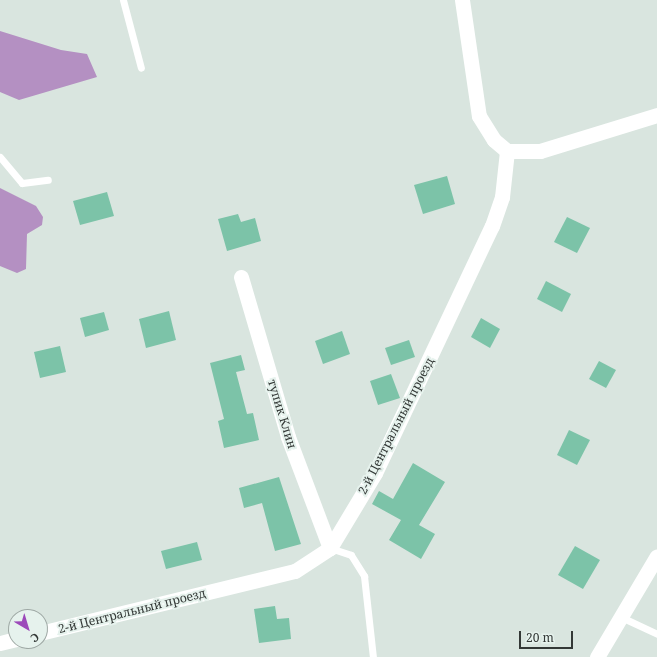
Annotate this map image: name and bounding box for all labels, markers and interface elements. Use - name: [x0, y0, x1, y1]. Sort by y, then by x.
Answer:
- street label: 2-й Центральный проезд: [355, 355, 437, 497]
- street label: тупик Клин: [265, 378, 299, 450]
- street label: 2-й Центральный проезд: [57, 586, 207, 636]
- north arrow: [8, 609, 48, 649]
- scale bar: [521, 623, 575, 649]
- text: 20 m: [526, 629, 554, 646]
- text: С: [28, 630, 43, 646]

